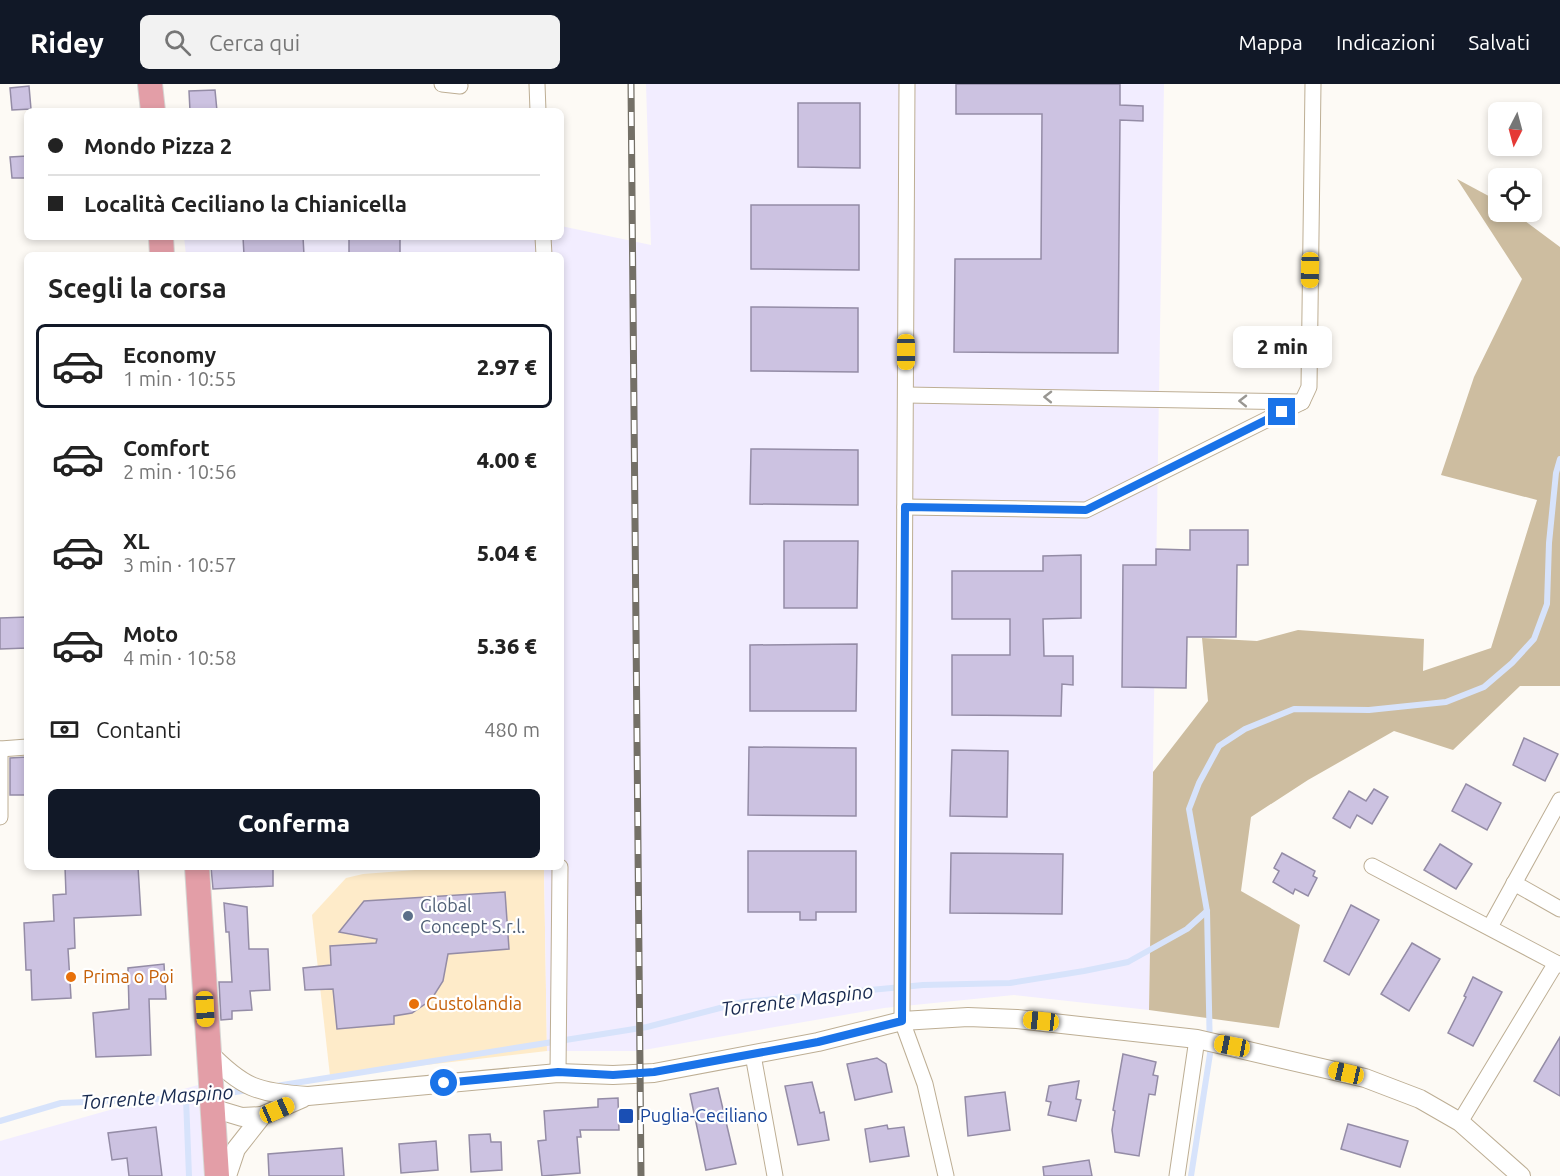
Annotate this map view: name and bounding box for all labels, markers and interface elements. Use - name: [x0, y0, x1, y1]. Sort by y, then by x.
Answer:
- search box: [140, 15, 560, 69]
- icon: search: [161, 26, 194, 59]
- text: Ridey: [30, 27, 104, 58]
- text: Cerca qui: [209, 30, 300, 55]
- text: Mappa: [1238, 30, 1303, 54]
- text: Indicazioni: [1336, 30, 1435, 54]
- text: Salvati: [1468, 30, 1530, 54]
- north arrow: [1488, 102, 1542, 156]
- map controls: [1488, 102, 1542, 222]
- text: Mondo Pizza 2: [84, 133, 232, 158]
- button: locate: [1488, 168, 1542, 222]
- text: Località Ceciliano la Chianicella: [84, 191, 407, 216]
- car: [1301, 252, 1319, 288]
- text: Scegli la corsa: [48, 273, 227, 303]
- callout: 2 min: [1232, 325, 1332, 367]
- car: [897, 334, 915, 370]
- text: 2 min: [1257, 335, 1308, 358]
- icon: car: [51, 339, 105, 393]
- text: Economy: [123, 342, 216, 367]
- text: 2.97 €: [477, 354, 537, 379]
- text: 1 min · 10:55: [123, 367, 237, 390]
- one-way arrow: [1044, 391, 1053, 403]
- one-way arrow: [1239, 395, 1248, 407]
- route end: [1268, 398, 1295, 425]
- icon: car: [51, 432, 105, 486]
- text: Comfort: [123, 435, 210, 460]
- text: 4.00 €: [477, 447, 537, 472]
- text: 2 min · 10:56: [123, 460, 237, 483]
- icon: car: [51, 525, 105, 579]
- text: XL: [123, 528, 150, 553]
- text: 5.04 €: [477, 540, 537, 565]
- text: 3 min · 10:57: [123, 553, 237, 576]
- icon: car: [51, 618, 105, 672]
- text: Moto: [123, 621, 178, 646]
- text: 5.36 €: [477, 633, 537, 658]
- text: 4 min · 10:58: [123, 646, 237, 669]
- icon: cash: [48, 713, 81, 746]
- text: Contanti: [96, 717, 181, 742]
- text: 480 m: [484, 718, 540, 741]
- button: Conferma: [48, 789, 540, 858]
- place label: Global Concept S.r.l.: [420, 895, 526, 936]
- marker: Global Concept S.r.l.: [401, 909, 415, 923]
- place label: Prima o Poi: [83, 966, 174, 986]
- marker: Prima o Poi: [64, 970, 78, 984]
- water label: Torrente Maspino: [720, 979, 875, 1020]
- car: [195, 991, 215, 1027]
- place label: Gustolandia: [426, 993, 522, 1013]
- marker: Gustolandia: [407, 997, 421, 1011]
- car: [1022, 1010, 1060, 1032]
- car: [1213, 1034, 1251, 1058]
- car: [1326, 1060, 1366, 1086]
- route start: [430, 1069, 457, 1096]
- water label: Torrente Maspino: [80, 1080, 234, 1113]
- car: [257, 1094, 297, 1126]
- place label: Puglia-Ceciliano: [640, 1105, 768, 1125]
- marker: Puglia-Ceciliano: [617, 1107, 635, 1125]

